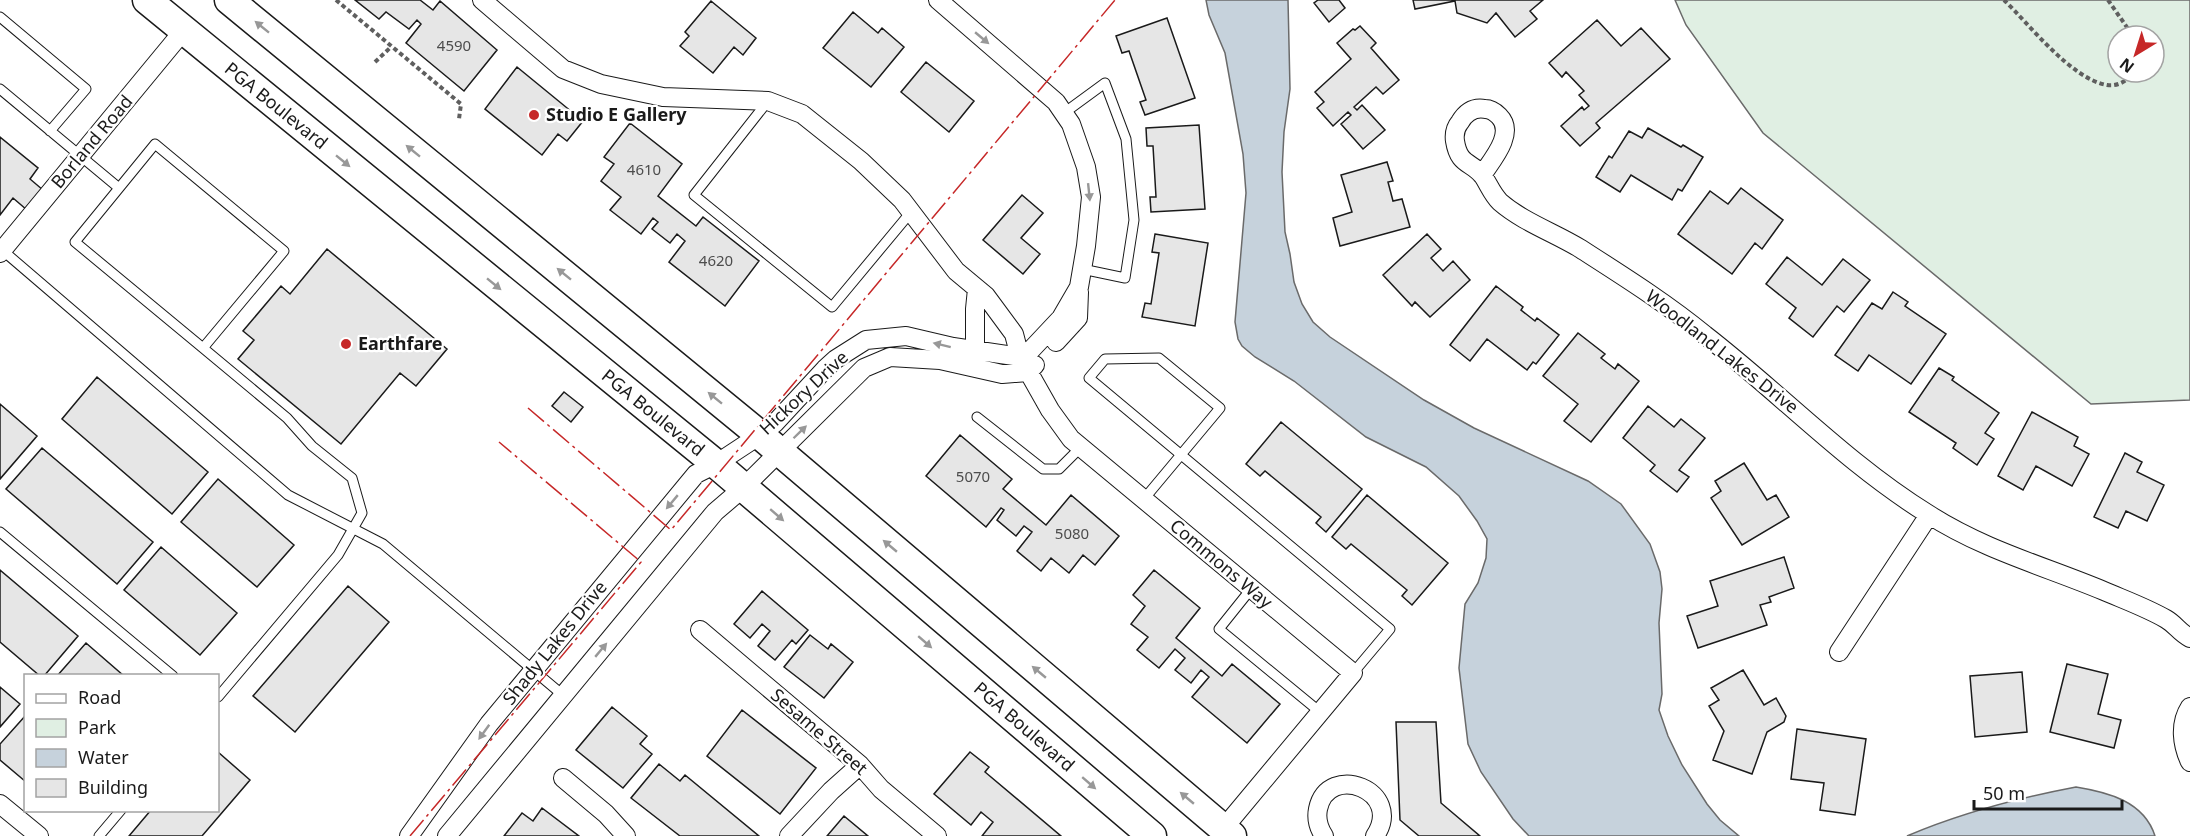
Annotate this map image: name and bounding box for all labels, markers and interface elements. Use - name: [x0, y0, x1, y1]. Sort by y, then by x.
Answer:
- one-way arrow: [255, 21, 270, 34]
- north arrow: [2106, 24, 2166, 84]
- one-way arrow: [974, 31, 989, 44]
- house number: 4590: [437, 35, 471, 55]
- text: N: [2115, 53, 2139, 78]
- street label: PGA Boulevard: [220, 56, 333, 154]
- street label: Borland Road: [45, 90, 137, 193]
- place label: Studio E Gallery: [546, 102, 687, 126]
- marker: Studio E Gallery: [527, 108, 541, 122]
- one-way arrow: [405, 144, 421, 157]
- one-way arrow: [335, 154, 351, 167]
- house number: 4610: [627, 159, 661, 179]
- one-way arrow: [1085, 182, 1094, 201]
- house number: 4620: [699, 250, 733, 270]
- one-way arrow: [556, 268, 572, 281]
- one-way arrow: [486, 277, 502, 290]
- street label: Woodland Lakes Drive: [1641, 284, 1804, 419]
- place label: Earthfare: [358, 331, 443, 355]
- marker: Earthfare: [339, 337, 353, 351]
- one-way arrow: [932, 339, 951, 349]
- street label: Hickory Drive: [754, 345, 853, 440]
- street label: PGA Boulevard: [597, 363, 710, 461]
- one-way arrow: [708, 392, 723, 405]
- one-way arrow: [792, 425, 806, 439]
- house number: 5070: [956, 466, 990, 486]
- one-way arrow: [666, 494, 679, 510]
- one-way arrow: [769, 509, 784, 522]
- street label: Commons Way: [1165, 513, 1279, 614]
- house number: 5080: [1055, 523, 1089, 543]
- one-way arrow: [882, 539, 898, 552]
- street label: Shady Lakes Drive: [497, 575, 612, 709]
- one-way arrow: [917, 635, 932, 648]
- one-way arrow: [594, 643, 606, 658]
- one-way arrow: [1032, 666, 1047, 679]
- legend: [24, 674, 219, 812]
- street label: PGA Boulevard: [969, 676, 1080, 777]
- street label: Sesame Street: [766, 683, 873, 780]
- text: Road: [78, 685, 121, 709]
- text: Park: [78, 715, 116, 739]
- one-way arrow: [478, 724, 490, 739]
- text: Water: [78, 745, 129, 769]
- scale bar: [1974, 773, 2122, 811]
- text: Building: [78, 775, 148, 799]
- one-way arrow: [1081, 776, 1097, 789]
- text: 50 m: [1983, 781, 2025, 805]
- one-way arrow: [1180, 792, 1195, 805]

